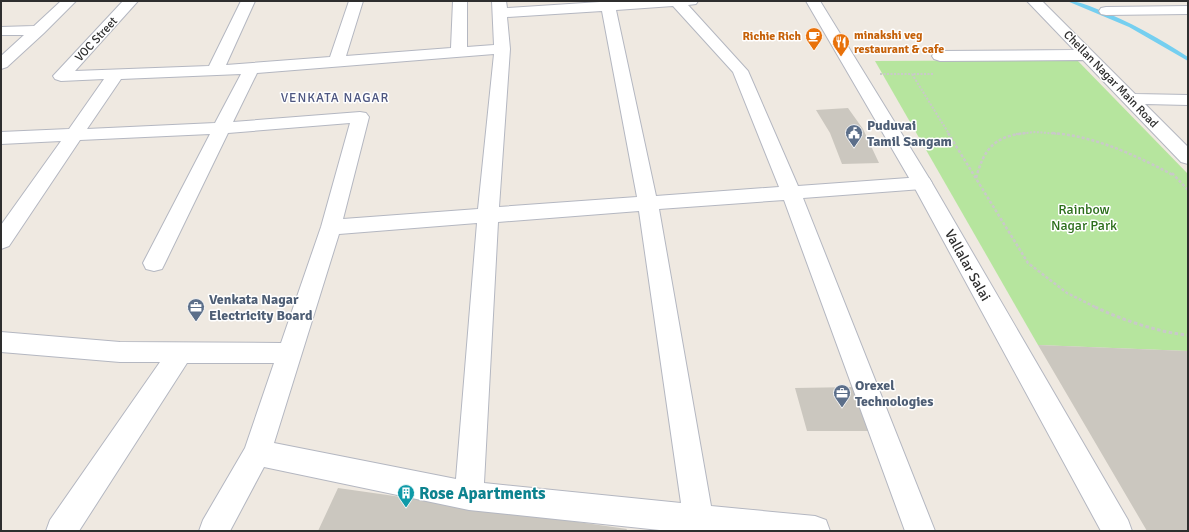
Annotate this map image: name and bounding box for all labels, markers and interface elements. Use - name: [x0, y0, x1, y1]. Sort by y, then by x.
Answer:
- street label: VOC Street: [72, 14, 121, 65]
- cafe icon: Richie Rich: [804, 26, 824, 51]
- place label: minakshi veg restaurant & cafe: [854, 28, 944, 57]
- street label: Chellan Nagar Main Road: [1060, 28, 1161, 131]
- place label: Richie Rich: [742, 29, 801, 44]
- restaurant icon: minakshi veg restaurant & cafe: [831, 32, 851, 57]
- district label: VENKATA NAGAR: [281, 90, 389, 106]
- place label: Puduvai Tamil Sangam: [867, 117, 952, 150]
- public building icon: Puduvai Tamil Sangam: [844, 123, 864, 148]
- park label: Rainbow Nagar Park: [1051, 201, 1117, 234]
- street label: Vallalar Salai: [941, 226, 994, 304]
- place label: Venkata Nagar Electricity Board: [209, 291, 313, 324]
- office icon: Venkata Nagar Electricity Board: [186, 297, 206, 322]
- place label: Orexel Technologies: [855, 377, 933, 410]
- office icon: Orexel Technologies: [832, 383, 852, 408]
- building icon: Rose Apartments: [396, 483, 416, 508]
- place label: Rose Apartments: [419, 483, 546, 504]

